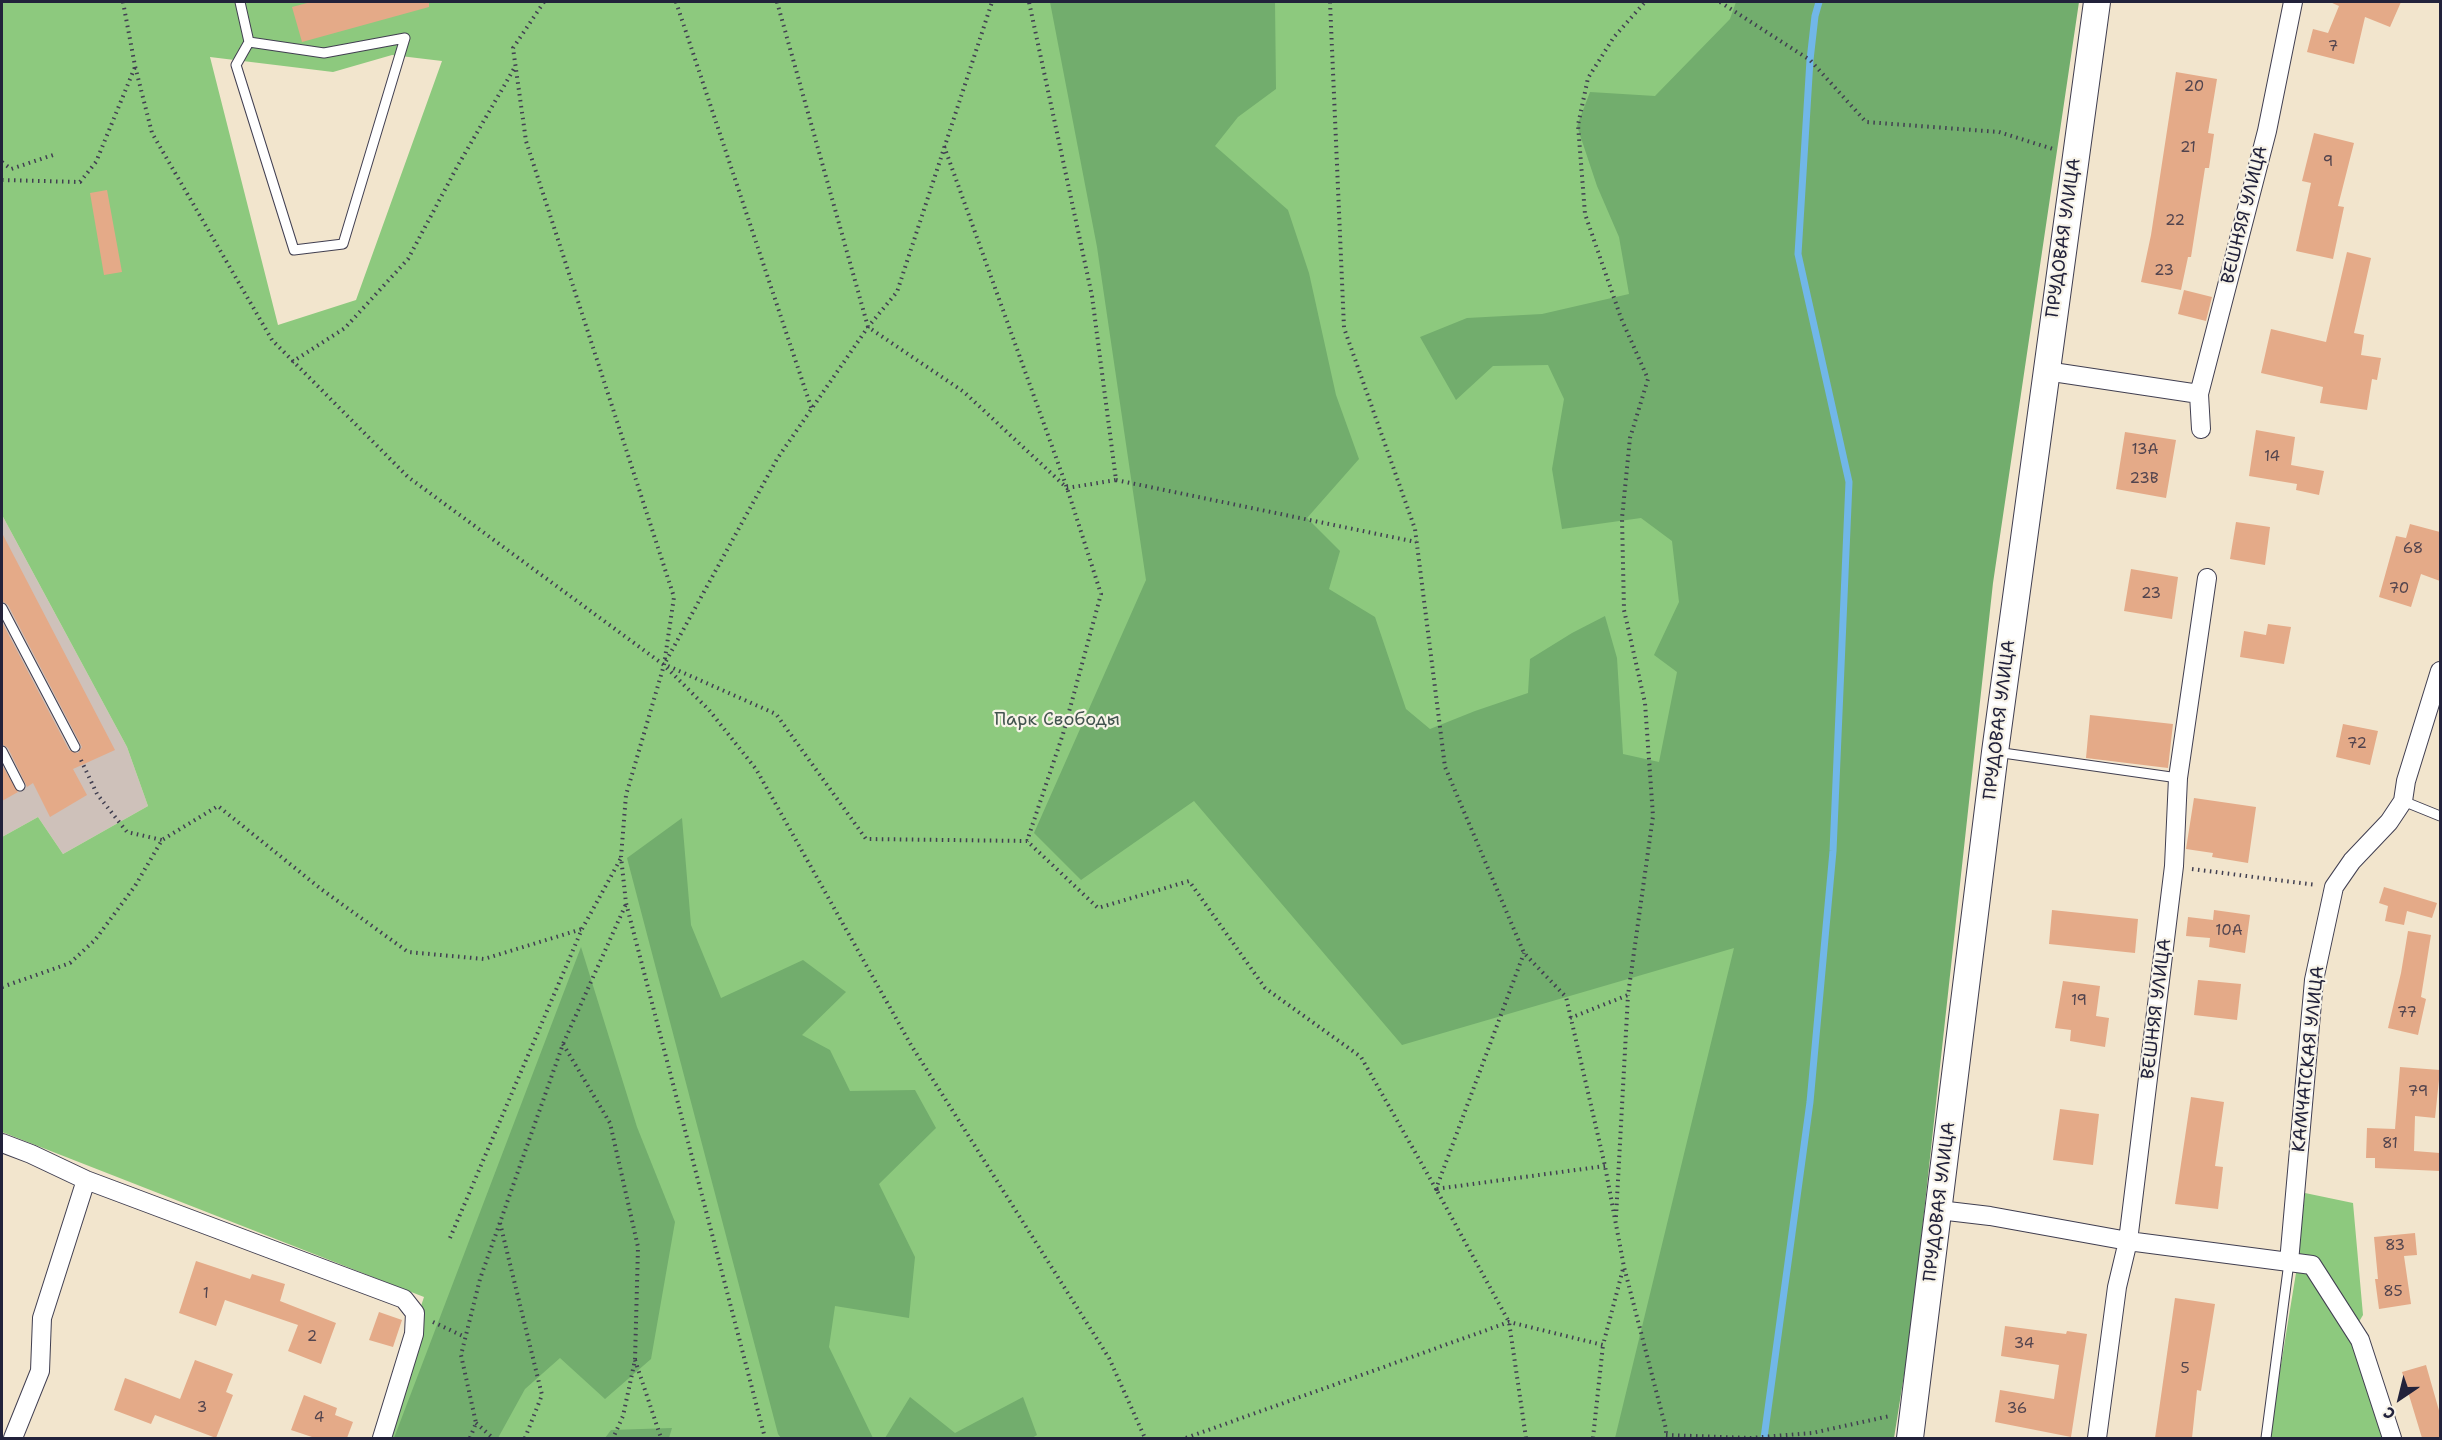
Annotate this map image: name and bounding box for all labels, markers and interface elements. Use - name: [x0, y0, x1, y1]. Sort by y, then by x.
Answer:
- house number: 7: [2328, 38, 2338, 56]
- house number: 20: [2184, 78, 2204, 96]
- house number: 21: [2180, 139, 2196, 157]
- street label: ВЕШНЯЯ УЛИЦА: [2217, 144, 2273, 286]
- house number: 9: [2323, 153, 2333, 171]
- street label: ПРУДОВАЯ УЛИЦА: [2042, 157, 2086, 319]
- house number: 22: [2165, 212, 2185, 230]
- house number: 23: [2154, 262, 2174, 280]
- house number: 13А: [2132, 441, 2158, 459]
- house number: 14: [2264, 448, 2280, 466]
- house number: 23В: [2129, 470, 2159, 488]
- house number: 68: [2403, 540, 2423, 558]
- house number: 70: [2389, 580, 2409, 598]
- house number: 23: [2141, 585, 2161, 603]
- street label: ПРУДОВАЯ УЛИЦА: [1979, 639, 2021, 801]
- park label: Парк Свободы: [994, 709, 1120, 731]
- house number: 72: [2347, 735, 2367, 753]
- house number: 10А: [2215, 922, 2243, 940]
- street label: ВЕШНЯЯ УЛИЦА: [2138, 937, 2176, 1081]
- street label: КАМЧАТСКАЯ УЛИЦА: [2288, 965, 2330, 1153]
- house number: 19: [2071, 992, 2087, 1010]
- house number: 77: [2397, 1004, 2417, 1022]
- house number: 79: [2408, 1083, 2428, 1101]
- street label: ПРУДОВАЯ УЛИЦА: [1919, 1121, 1961, 1283]
- house number: 81: [2382, 1135, 2398, 1153]
- house number: 83: [2385, 1237, 2405, 1255]
- house number: 85: [2383, 1283, 2403, 1301]
- house number: 1: [203, 1285, 209, 1303]
- house number: 2: [307, 1328, 317, 1346]
- house number: 34: [2014, 1335, 2034, 1353]
- house number: 5: [2180, 1360, 2190, 1378]
- north arrow: [2370, 1368, 2430, 1428]
- house number: 3: [197, 1399, 207, 1417]
- house number: 36: [2007, 1400, 2027, 1418]
- text: С: [2379, 1402, 2399, 1425]
- house number: 4: [314, 1409, 324, 1427]

